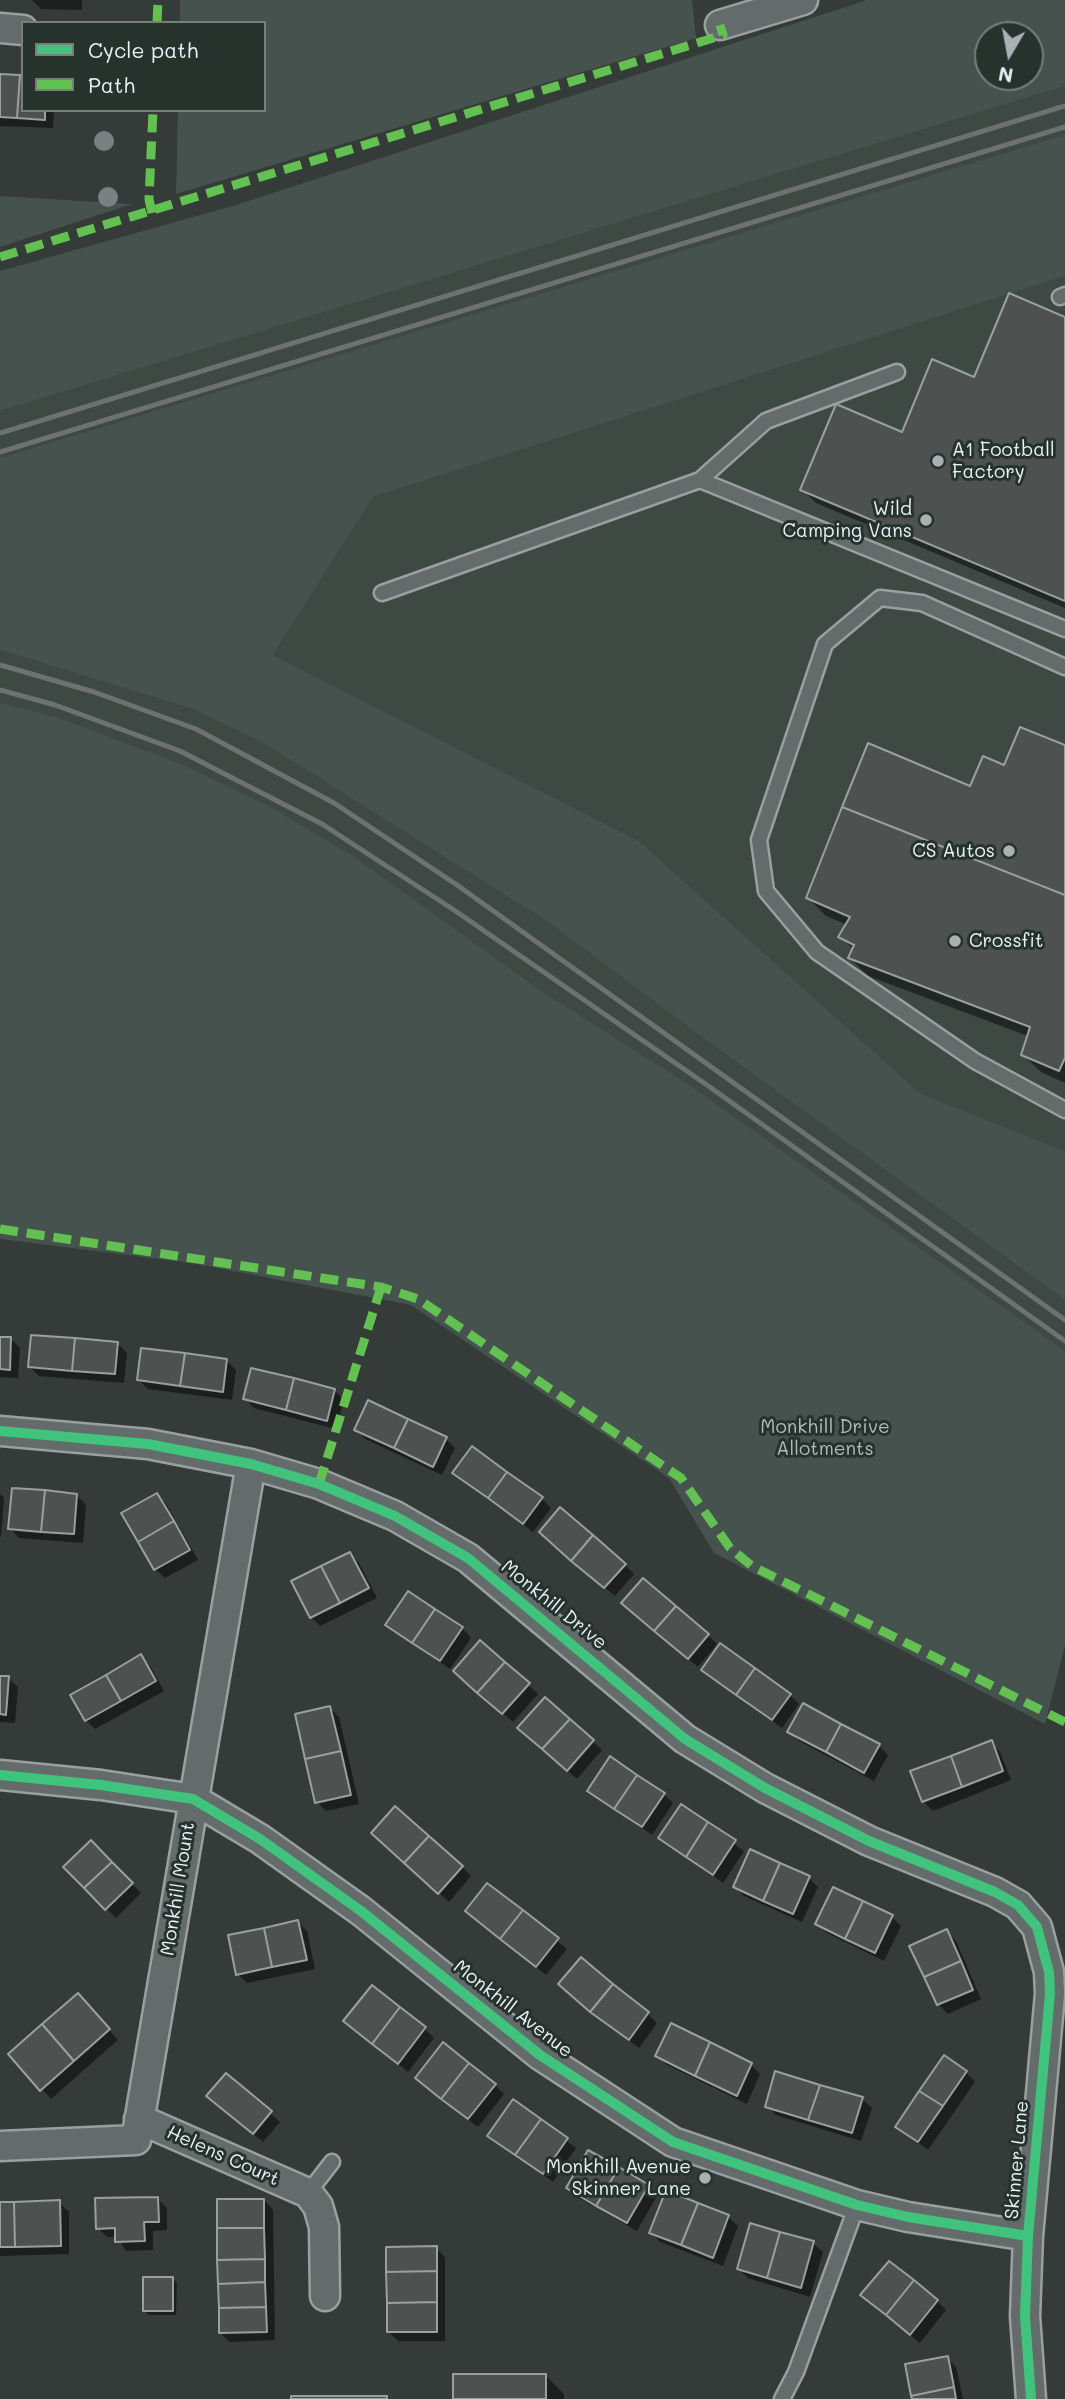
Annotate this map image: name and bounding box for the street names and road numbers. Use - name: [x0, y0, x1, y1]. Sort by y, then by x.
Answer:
- street label: Monkhill Drive: [497, 1555, 611, 1655]
- street label: Monkhill Mount: [156, 1821, 200, 1957]
- street label: Monkhill Avenue: [449, 1955, 577, 2063]
- street label: Skinner Lane: [1000, 2100, 1034, 2220]
- street label: Helens Court: [163, 2121, 283, 2191]

